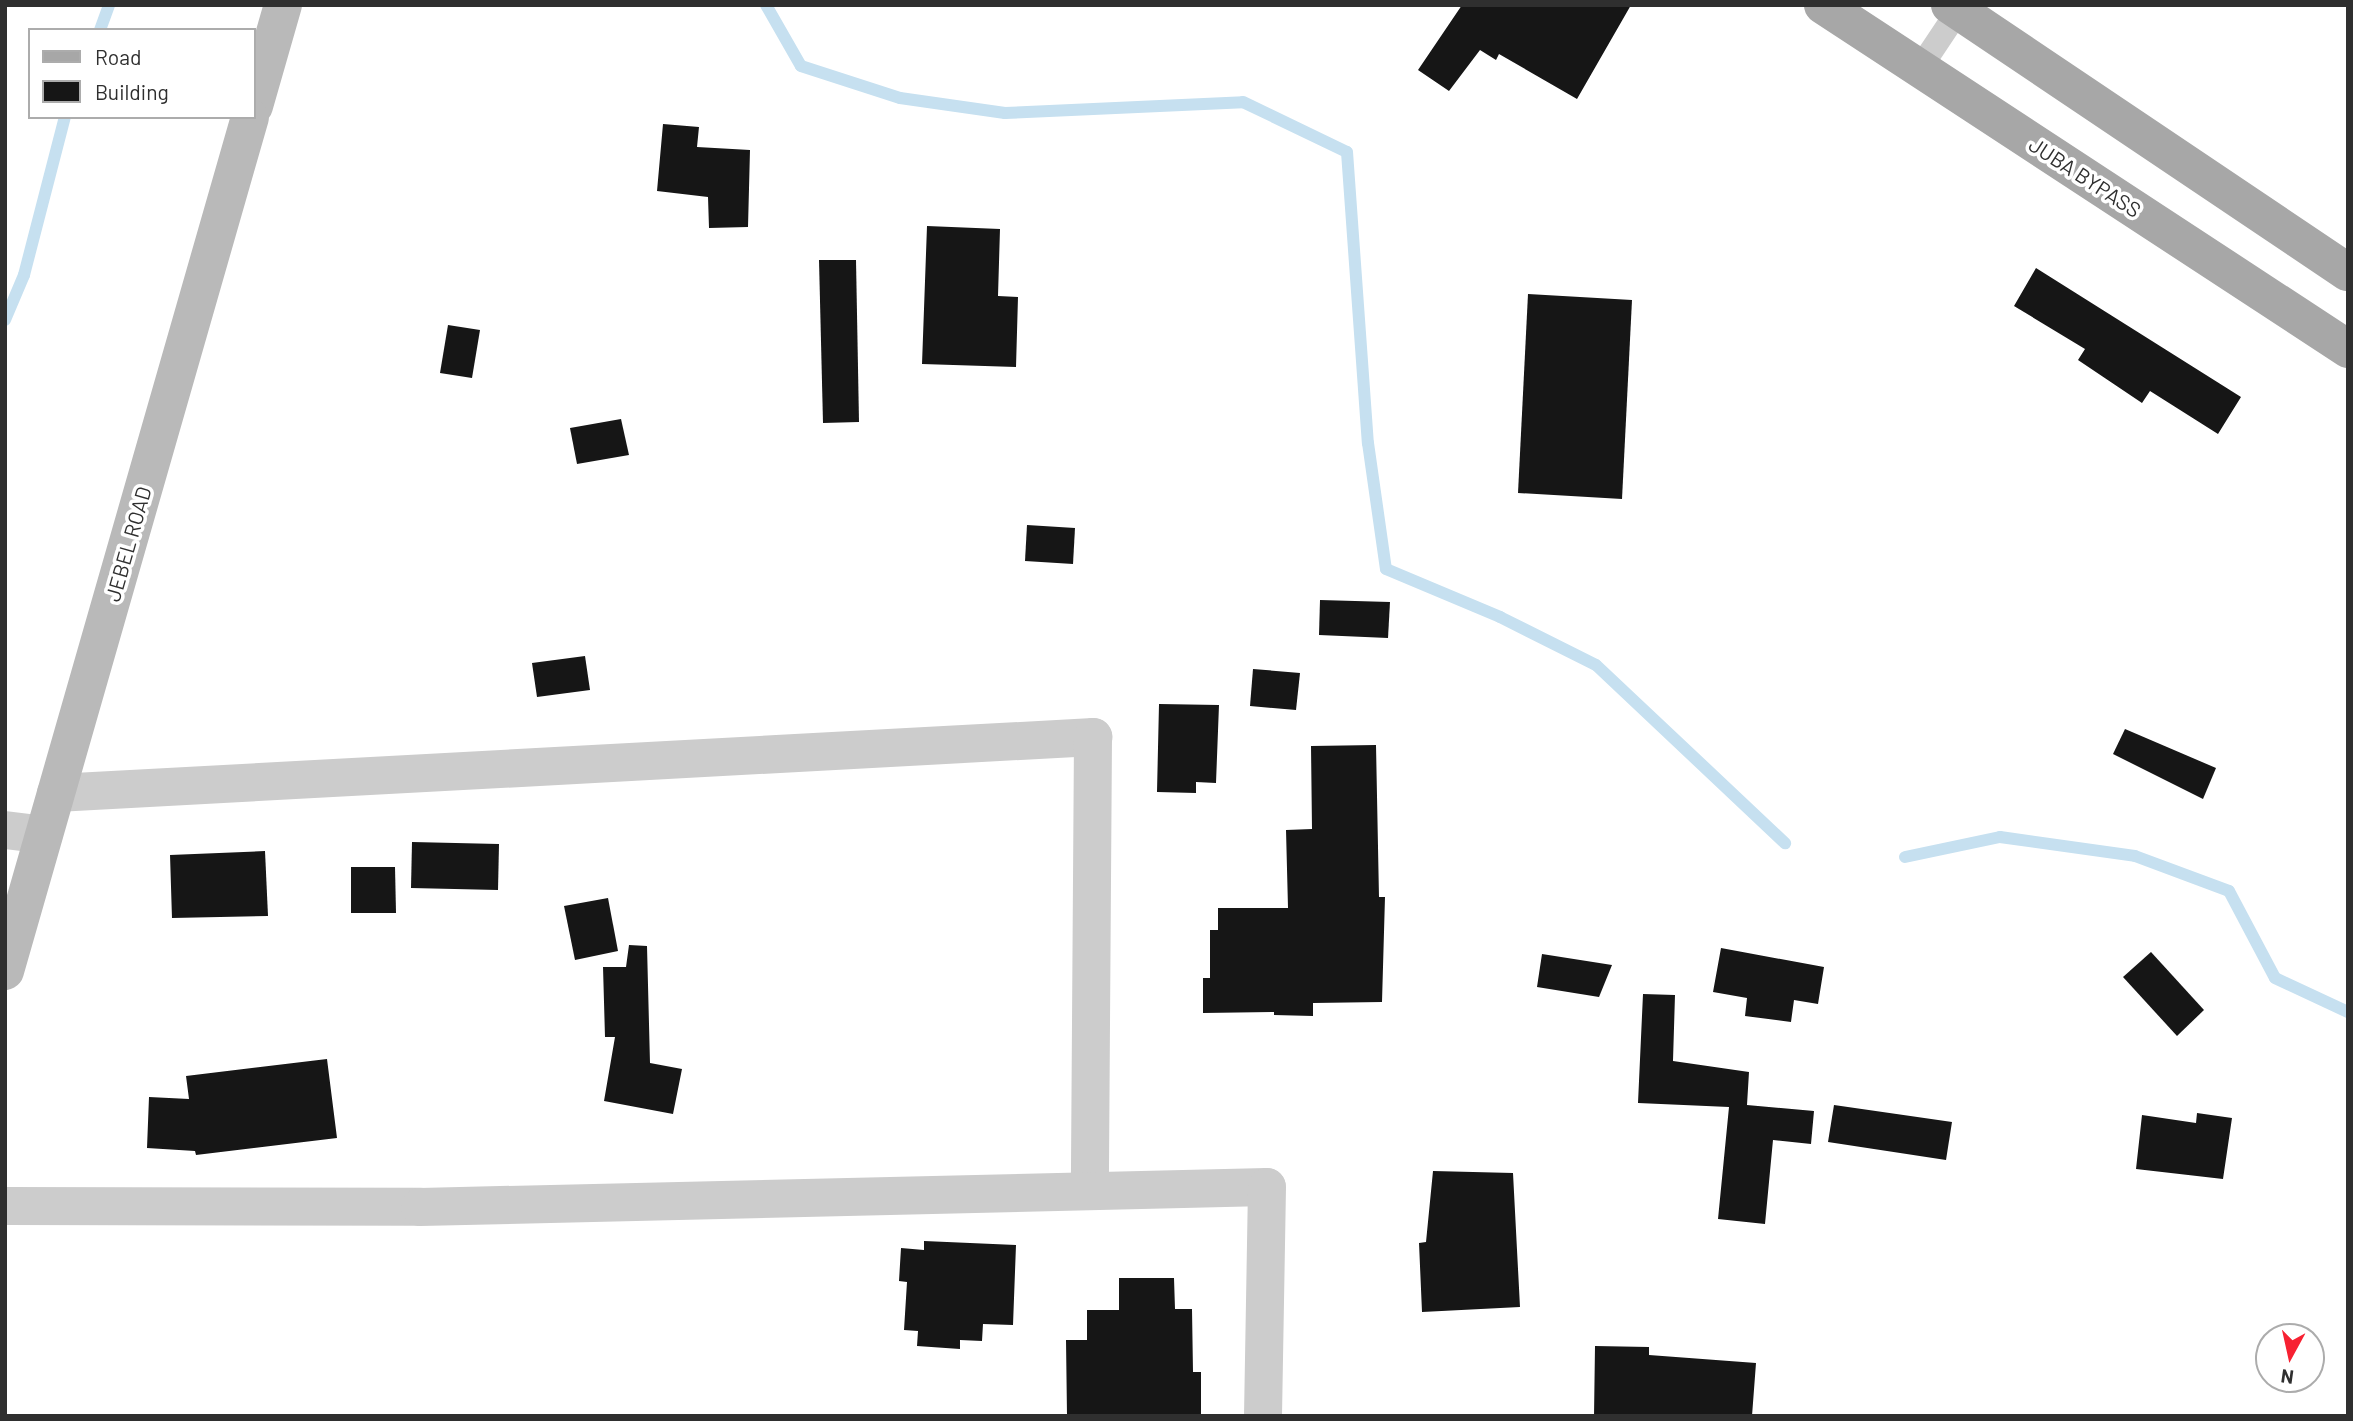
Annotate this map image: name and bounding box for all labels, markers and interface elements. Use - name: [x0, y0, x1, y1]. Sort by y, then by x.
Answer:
- legend: [28, 28, 256, 119]
- text: Road: [95, 44, 141, 69]
- text: Building: [95, 79, 169, 104]
- street label: JUBA BYPASS: [2024, 132, 2146, 222]
- street label: JEBEL ROAD: [100, 484, 156, 604]
- north arrow: [2255, 1323, 2325, 1393]
- text: N: [2279, 1365, 2295, 1390]

